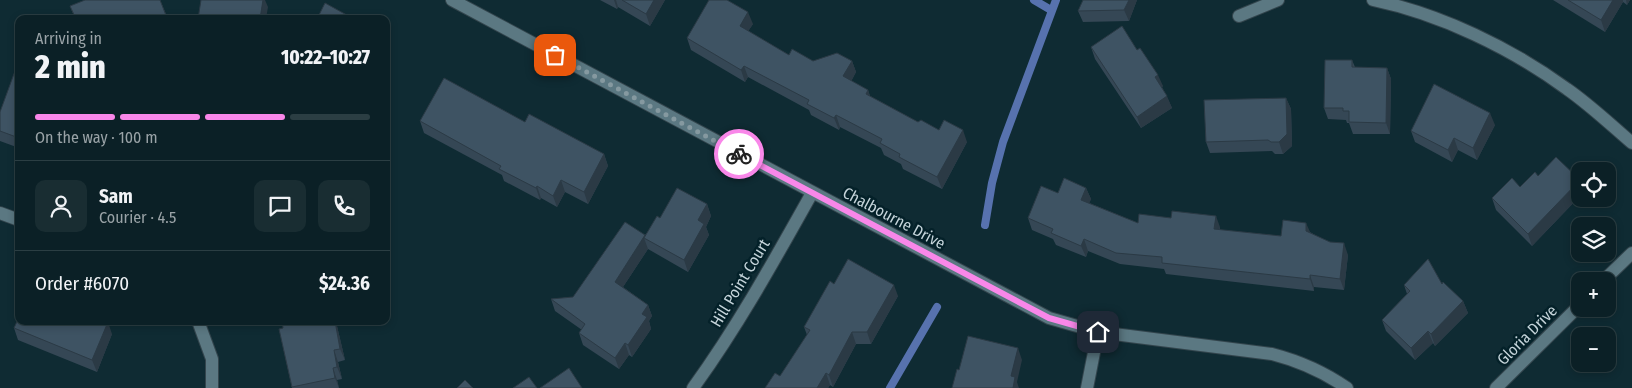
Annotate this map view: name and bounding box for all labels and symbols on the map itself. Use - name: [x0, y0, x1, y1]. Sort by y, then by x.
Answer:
- pin: [534, 34, 576, 76]
- courier: [714, 129, 764, 179]
- street label: Chalbourne Drive: [840, 183, 948, 253]
- street label: Hill Point Court: [706, 235, 774, 330]
- street label: Gloria Drive: [1493, 301, 1561, 369]
- pin: [1077, 311, 1119, 353]

